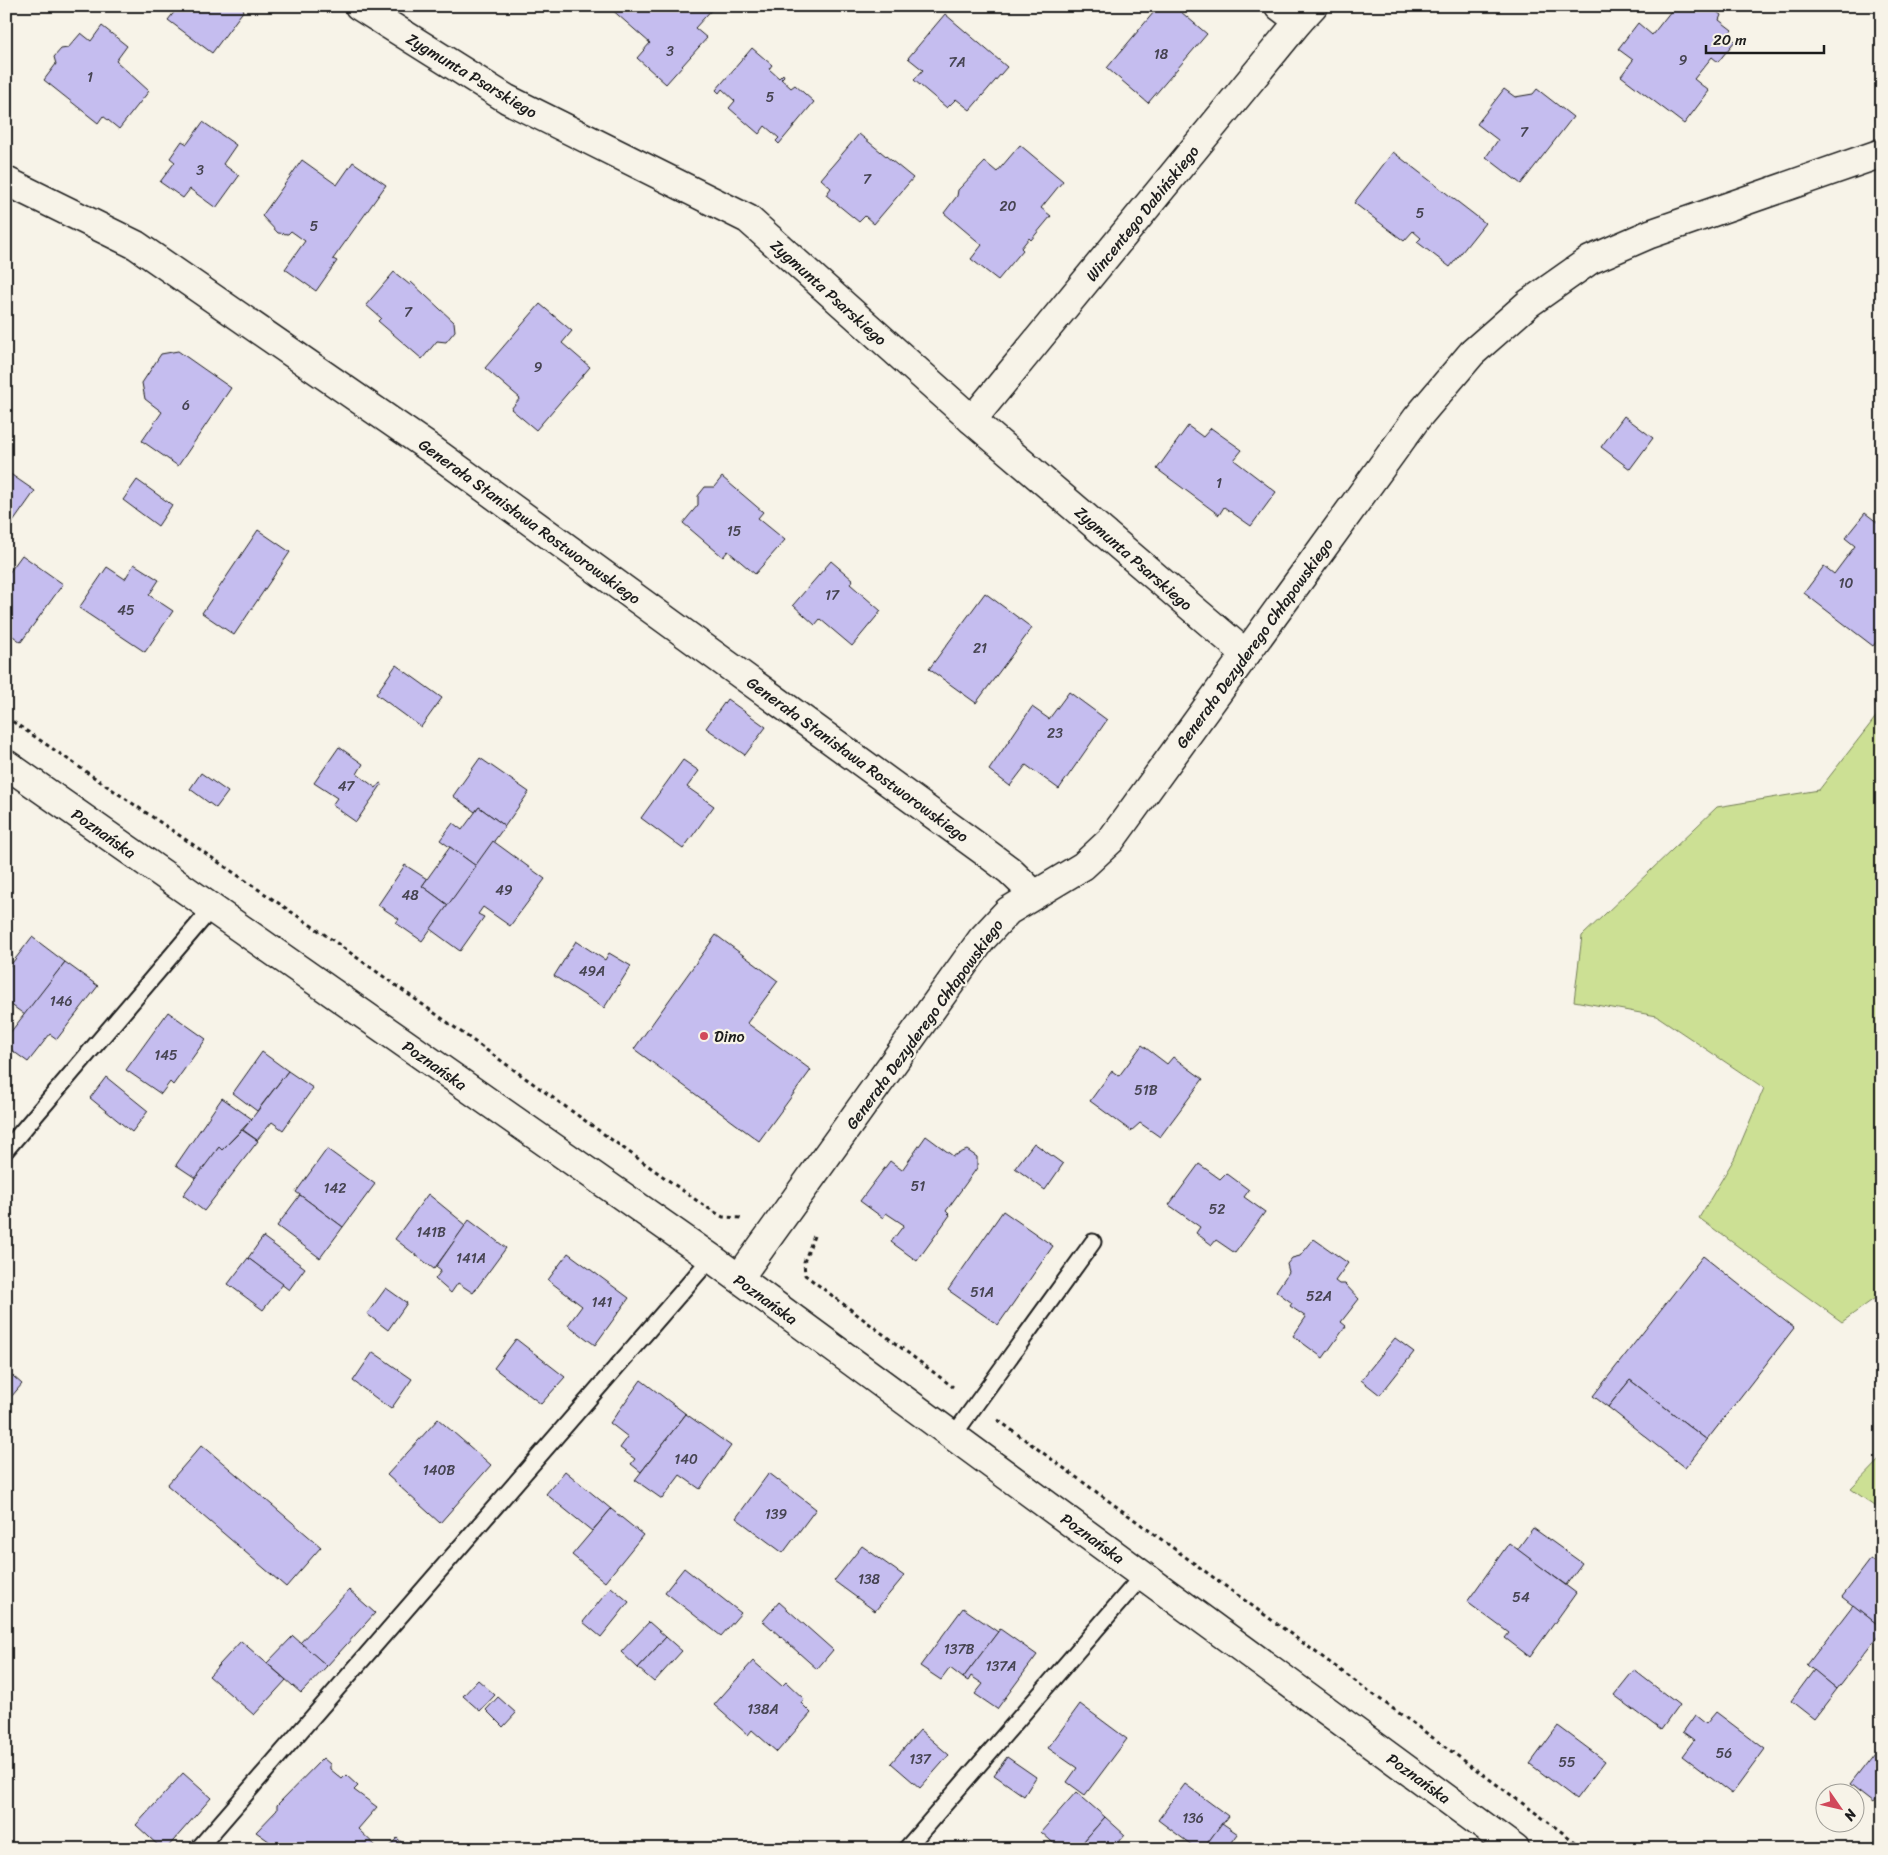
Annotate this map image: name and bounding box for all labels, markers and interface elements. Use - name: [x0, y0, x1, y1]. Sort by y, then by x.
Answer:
- scale bar: [1706, 22, 1823, 54]
- street label: Zygmunta Psarskiego: [400, 25, 543, 126]
- text: 20 m: [1713, 27, 1747, 53]
- house number: 3: [666, 39, 674, 64]
- house number: 18: [1154, 42, 1169, 67]
- house number: 9: [1679, 48, 1688, 73]
- house number: 7A: [948, 50, 966, 75]
- house number: 1: [87, 65, 93, 90]
- house number: 5: [766, 85, 775, 110]
- house number: 7: [1520, 120, 1529, 145]
- street label: Wincentego Dabińskiego: [1078, 138, 1207, 288]
- house number: 3: [196, 158, 204, 183]
- house number: 7: [863, 167, 872, 192]
- house number: 20: [1000, 194, 1017, 219]
- house number: 5: [1416, 201, 1425, 226]
- house number: 5: [310, 214, 319, 239]
- street label: Zygmunta Psarskiego: [764, 232, 894, 353]
- house number: 7: [404, 300, 413, 325]
- house number: 9: [534, 355, 543, 380]
- house number: 6: [182, 393, 190, 418]
- street label: Generała Stanisława Rostworowskiego: [412, 431, 647, 612]
- house number: 1: [1216, 471, 1222, 496]
- street label: Zygmunta Psarskiego: [1068, 499, 1200, 618]
- house number: 15: [727, 519, 742, 544]
- street label: Generała Dezyderego Chłapowskiego: [1168, 532, 1341, 755]
- house number: 10: [1839, 571, 1854, 596]
- house number: 17: [825, 583, 840, 608]
- house number: 45: [117, 598, 135, 623]
- house number: 21: [973, 636, 987, 661]
- street label: Generała Stanisława Rostworowskiego: [740, 669, 975, 850]
- house number: 23: [1047, 721, 1063, 746]
- house number: 47: [338, 774, 355, 799]
- street label: Poznańska: [65, 800, 142, 866]
- house number: 49: [495, 878, 513, 903]
- house number: 48: [401, 883, 419, 908]
- street label: Generała Dezyderego Chłapowskiego: [838, 913, 1011, 1136]
- house number: 49A: [579, 959, 605, 984]
- house number: 146: [50, 989, 72, 1014]
- place label: Dino: [714, 1022, 745, 1051]
- marker: Dino: [698, 1030, 710, 1042]
- street label: Poznańska: [396, 1032, 473, 1098]
- house number: 145: [154, 1043, 178, 1068]
- house number: 51B: [1134, 1078, 1158, 1103]
- house number: 51: [911, 1174, 925, 1199]
- house number: 142: [324, 1176, 346, 1201]
- house number: 52: [1209, 1197, 1225, 1222]
- house number: 141B: [416, 1220, 446, 1245]
- house number: 141A: [456, 1246, 486, 1271]
- street label: Poznańska: [727, 1266, 804, 1333]
- house number: 51A: [970, 1280, 994, 1305]
- house number: 52A: [1306, 1284, 1332, 1309]
- house number: 141: [592, 1290, 612, 1315]
- house number: 140: [674, 1447, 698, 1472]
- house number: 140B: [423, 1458, 455, 1483]
- house number: 139: [765, 1502, 788, 1527]
- street label: Poznańska: [1054, 1505, 1131, 1572]
- house number: 138: [858, 1567, 881, 1592]
- house number: 54: [1512, 1585, 1530, 1610]
- house number: 137B: [944, 1637, 974, 1662]
- house number: 137A: [986, 1654, 1016, 1679]
- house number: 138A: [747, 1697, 779, 1722]
- house number: 56: [1716, 1741, 1732, 1766]
- street label: Poznańska: [1380, 1745, 1457, 1812]
- house number: 137: [909, 1747, 932, 1772]
- house number: 55: [1558, 1750, 1576, 1775]
- north arrow: [1816, 1782, 1866, 1832]
- text: N: [1837, 1803, 1864, 1826]
- house number: 136: [1182, 1806, 1204, 1831]

